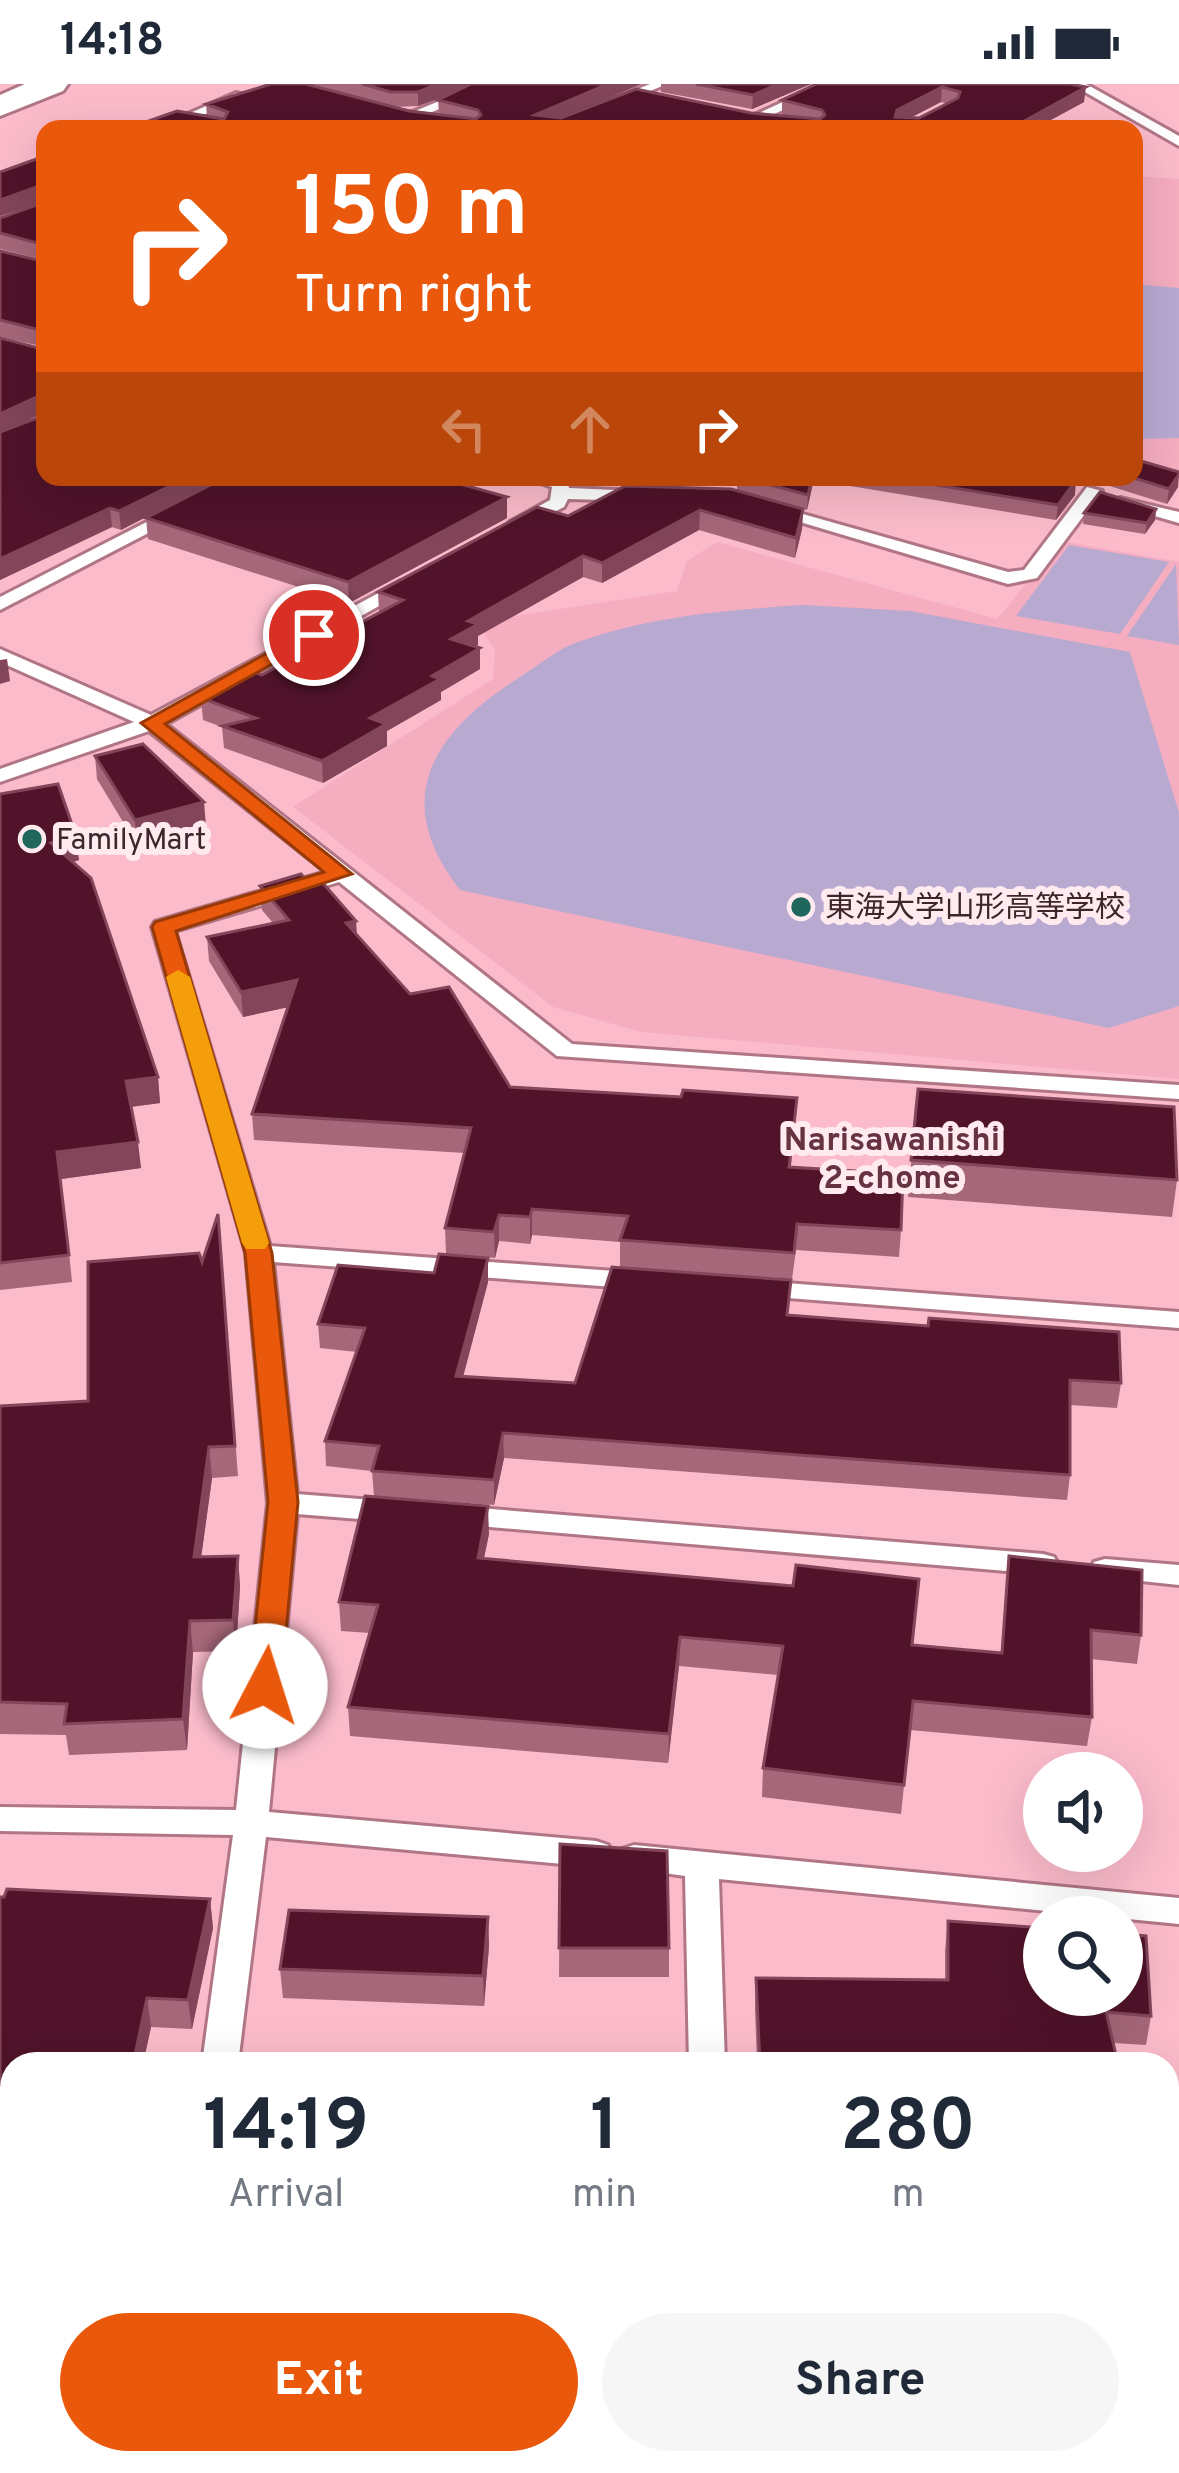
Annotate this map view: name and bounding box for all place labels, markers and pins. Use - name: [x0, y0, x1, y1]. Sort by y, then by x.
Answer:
- pin: [263, 584, 365, 686]
- place label: FamilyMart: [56, 823, 206, 860]
- marker: FamilyMart: [19, 826, 45, 852]
- place label: 東海大学山形高等学校: [825, 891, 1125, 928]
- marker: 東海大学山形高等学校: [788, 894, 814, 920]

